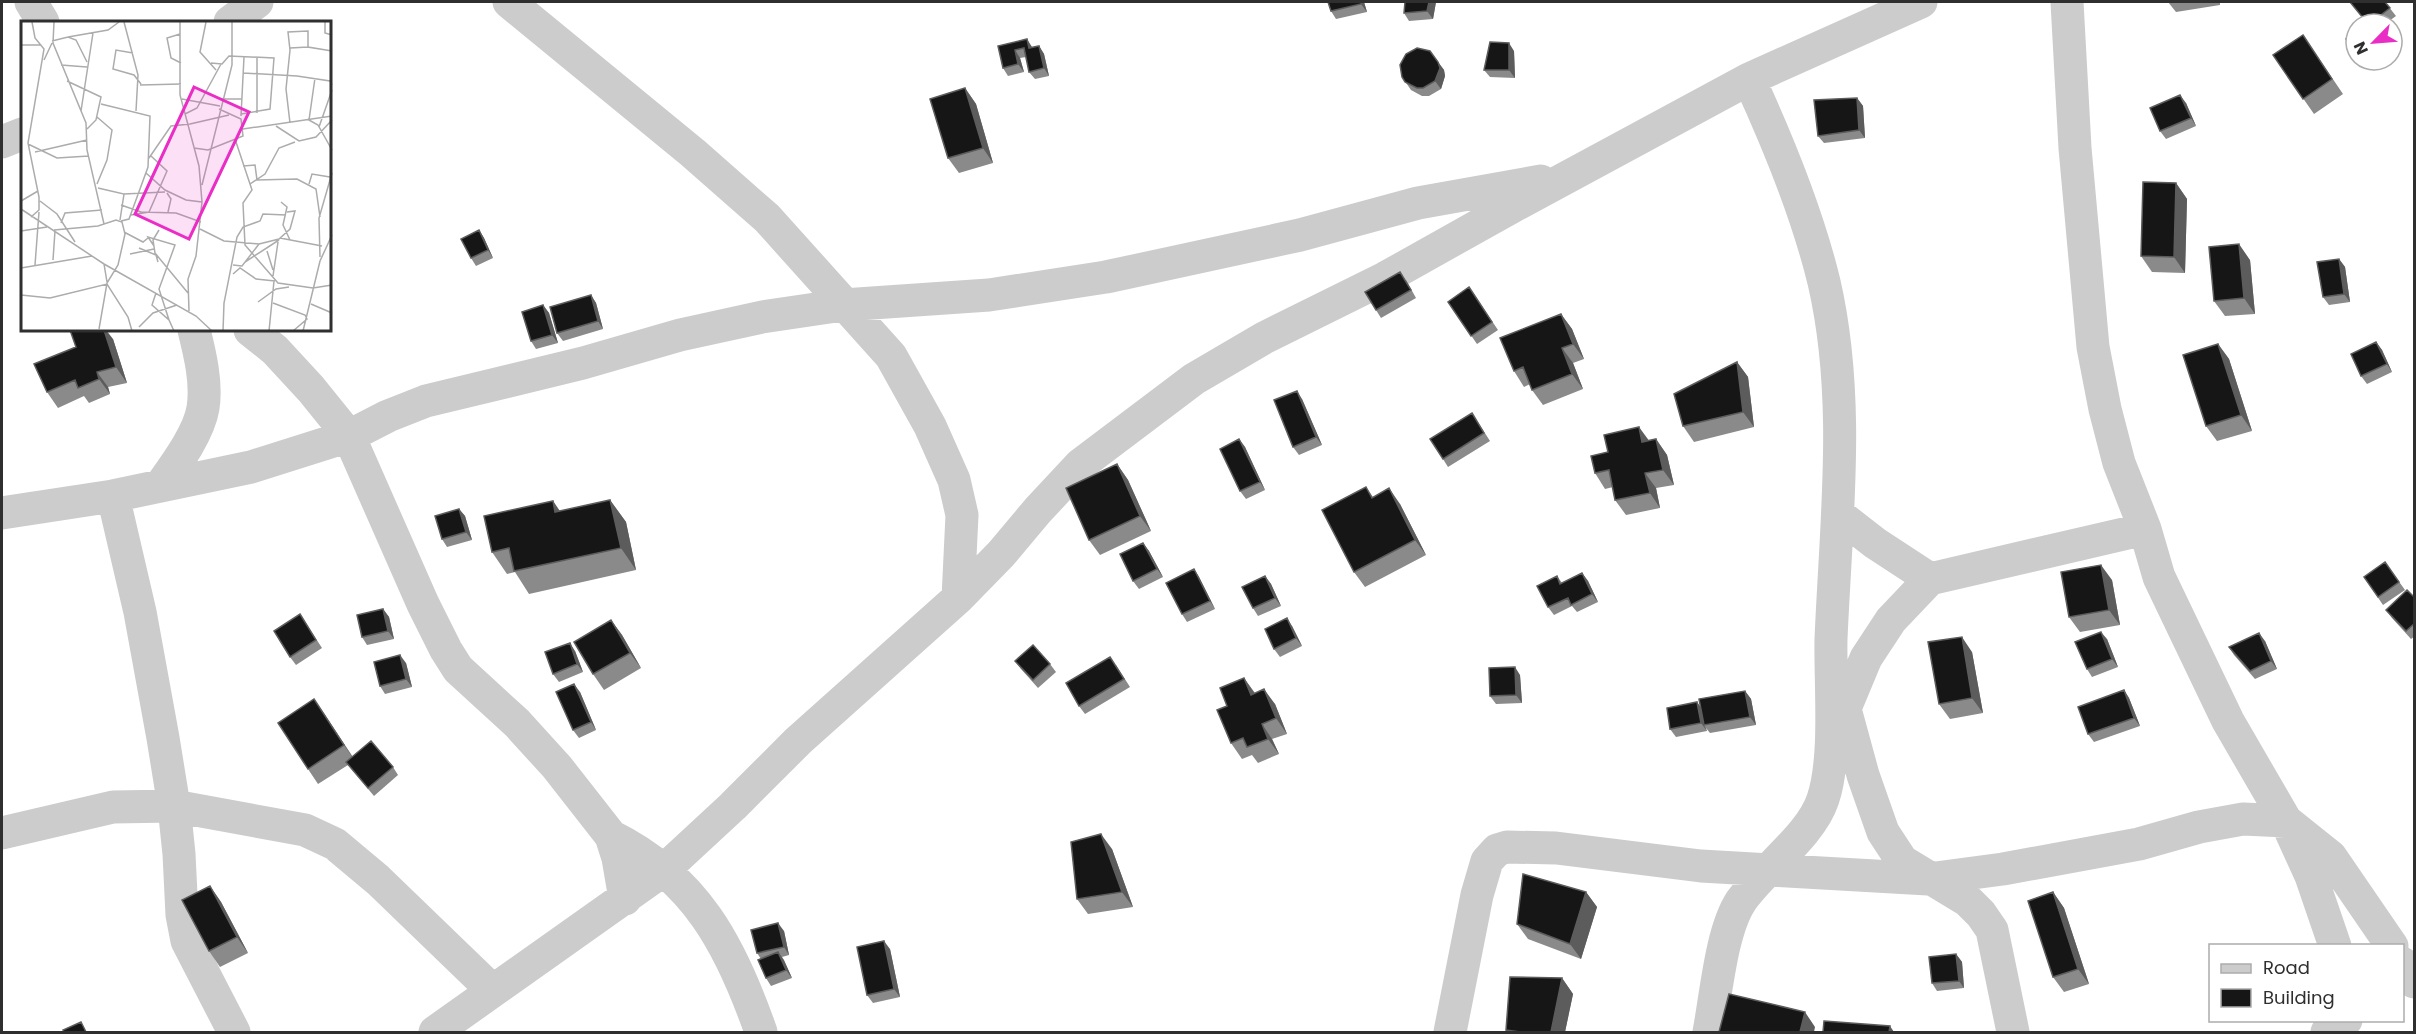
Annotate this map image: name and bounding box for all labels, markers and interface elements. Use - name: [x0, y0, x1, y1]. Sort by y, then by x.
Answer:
- north arrow: [2344, 12, 2404, 72]
- inset map: [21, 21, 332, 332]
- text: N: [2348, 38, 2374, 58]
- legend: [2209, 944, 2404, 1022]
- text: Road: [2263, 955, 2310, 980]
- text: Building: [2263, 985, 2335, 1010]

